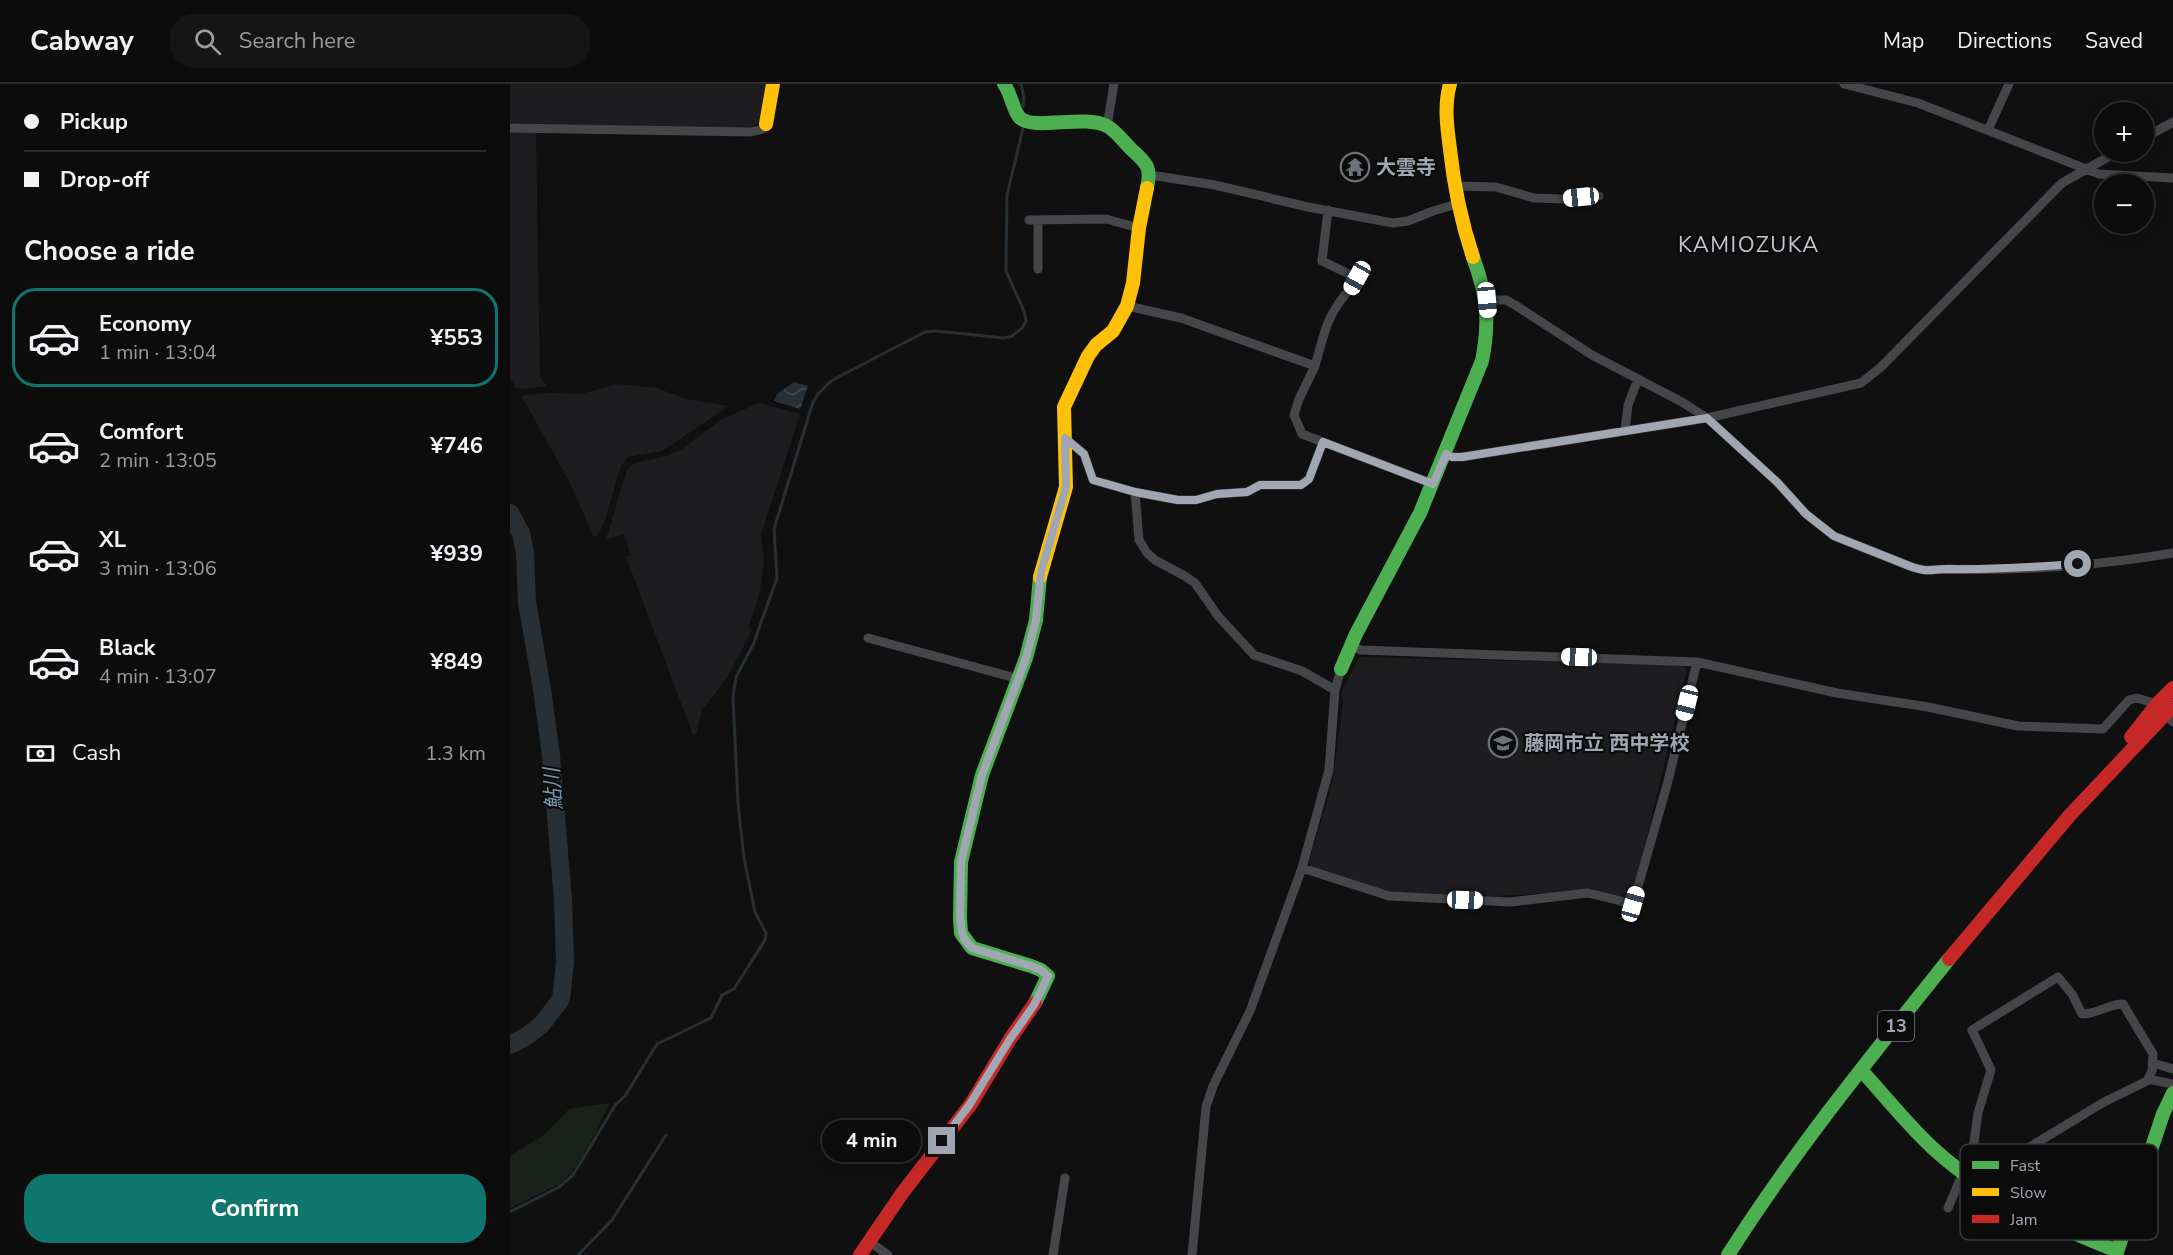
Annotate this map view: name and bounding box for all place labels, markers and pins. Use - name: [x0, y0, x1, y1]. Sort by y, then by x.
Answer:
- temple icon: 大雲寺: [1339, 151, 1371, 183]
- place label: 大雲寺: [1376, 154, 1436, 181]
- school or university icon: 藤岡市立 西中学校: [1487, 727, 1519, 759]
- place label: 藤岡市立 西中学校: [1524, 730, 1689, 757]

